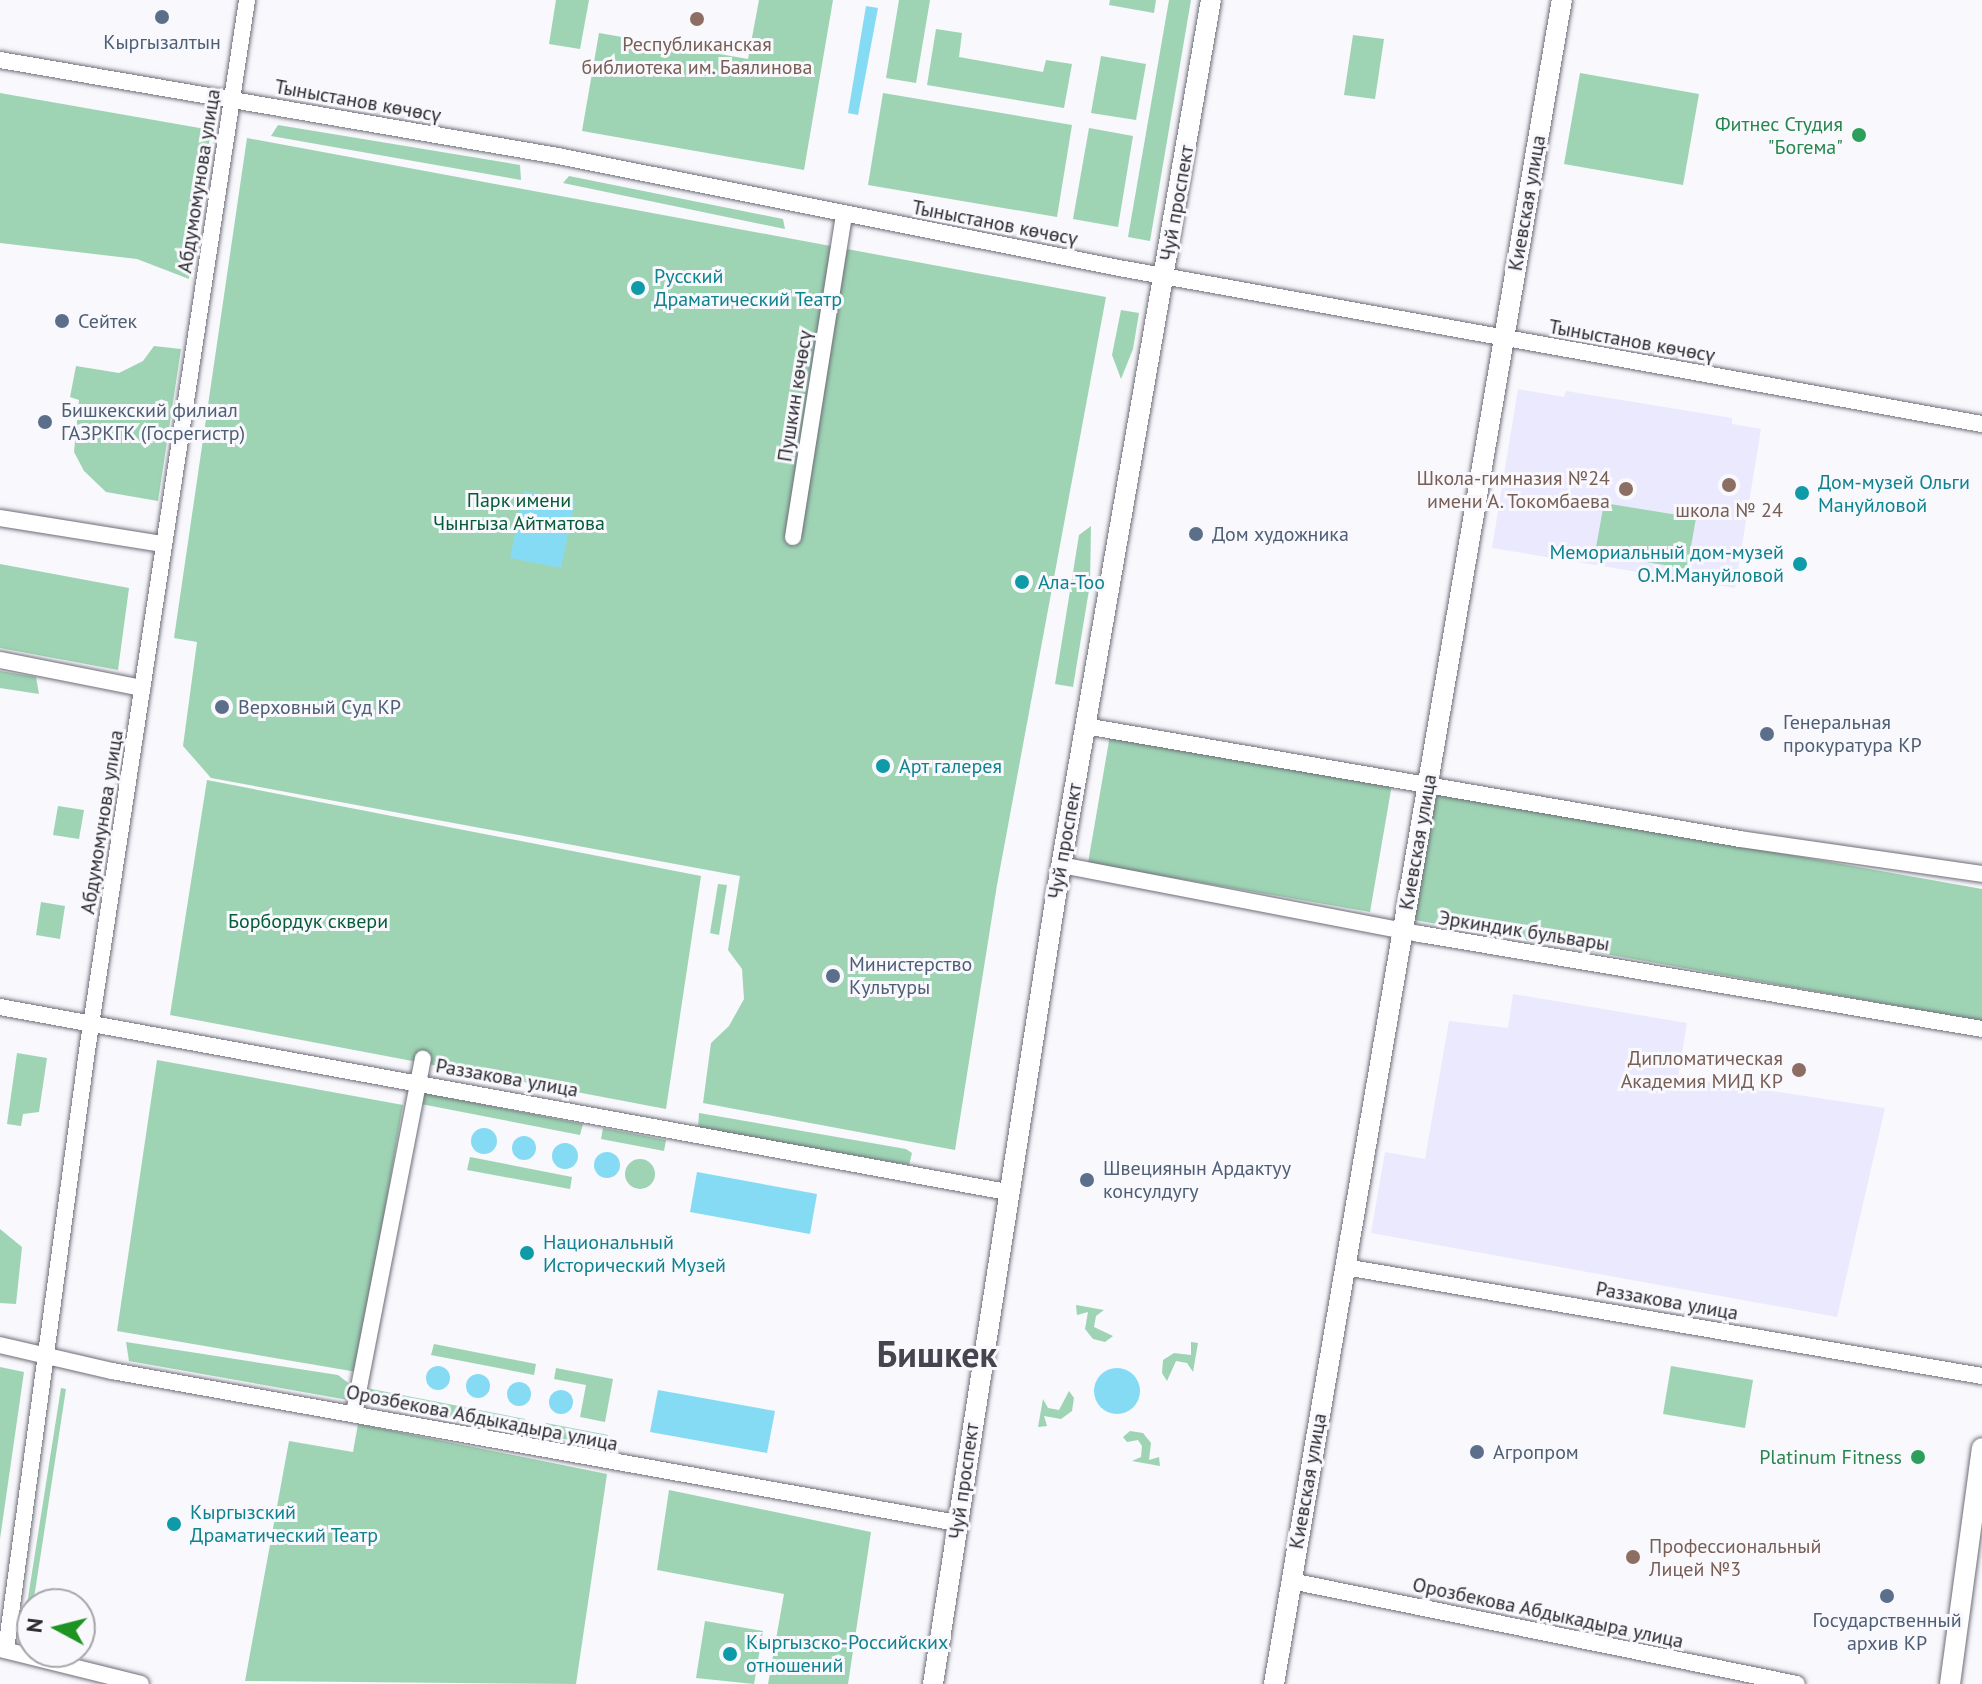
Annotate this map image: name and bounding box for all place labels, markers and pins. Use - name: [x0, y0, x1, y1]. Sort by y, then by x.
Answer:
- marker: Кыргызалтын: [153, 8, 171, 26]
- marker: Республиканская библиотека им. Баялинова: [688, 10, 706, 28]
- place label: Кыргызалтын: [103, 30, 221, 54]
- place label: Республиканская библиотека им. Баялинова: [581, 32, 813, 79]
- place label: Фитнес Студия "Богема": [1715, 112, 1843, 159]
- marker: Фитнес Студия "Богема": [1850, 126, 1868, 144]
- place label: Русский Драматический Театр: [654, 264, 843, 311]
- marker: Русский Драматический Театр: [629, 279, 647, 297]
- place label: Сейтек: [78, 309, 137, 333]
- marker: Сейтек: [53, 312, 71, 330]
- place label: Бишкекский филиал ГАЗРКГК (Госрегистр): [61, 398, 245, 445]
- marker: Бишкекский филиал ГАЗРКГК (Госрегистр): [36, 413, 54, 431]
- place label: Школа-гимназия №24 имени А. Токомбаева: [1417, 466, 1610, 513]
- place label: Дом-музей Ольги Мануйловой: [1818, 470, 1970, 517]
- marker: школа № 24: [1720, 476, 1738, 494]
- marker: Школа-гимназия №24 имени А. Токомбаева: [1617, 480, 1635, 498]
- marker: Дом-музей Ольги Мануйловой: [1793, 484, 1811, 502]
- place label: школа № 24: [1675, 498, 1783, 522]
- place label: Дом художника: [1212, 522, 1349, 546]
- marker: Дом художника: [1187, 525, 1205, 543]
- place label: Мемориальный дом-музей О.М.Мануйловой: [1549, 540, 1784, 587]
- marker: Мемориальный дом-музей О.М.Мануйловой: [1791, 555, 1809, 573]
- place label: Ала-Тоо: [1038, 570, 1105, 594]
- marker: Ала-Тоо: [1013, 573, 1031, 591]
- place label: Верховный Суд КР: [238, 695, 401, 719]
- marker: Верховный Суд КР: [213, 698, 231, 716]
- place label: Генеральная прокуратура КР: [1783, 710, 1922, 757]
- marker: Генеральная прокуратура КР: [1758, 725, 1776, 743]
- place label: Арт галерея: [899, 754, 1002, 778]
- marker: Арт галерея: [874, 757, 892, 775]
- place label: Министерство Культуры: [849, 952, 972, 999]
- marker: Министерство Культуры: [824, 967, 842, 985]
- place label: Дипломатическая Академия МИД КР: [1621, 1046, 1783, 1093]
- marker: Дипломатическая Академия МИД КР: [1790, 1061, 1808, 1079]
- place label: Швециянын Ардактуу консулдугу: [1103, 1156, 1292, 1203]
- marker: Швециянын Ардактуу консулдугу: [1078, 1171, 1096, 1189]
- place label: Национальный Исторический Музей: [543, 1230, 726, 1277]
- marker: Национальный Исторический Музей: [518, 1244, 536, 1262]
- place label: Агропром: [1493, 1440, 1579, 1464]
- marker: Агропром: [1468, 1443, 1486, 1461]
- place label: Platinum Fitness: [1759, 1445, 1902, 1469]
- marker: Platinum Fitness: [1909, 1448, 1927, 1466]
- place label: Кыргызский Драматический Театр: [190, 1500, 379, 1547]
- marker: Кыргызский Драматический Театр: [165, 1515, 183, 1533]
- place label: Профессиональный Лицей №3: [1649, 1534, 1821, 1581]
- marker: Профессиональный Лицей №3: [1624, 1548, 1642, 1566]
- marker: Государственный архив КР: [1878, 1587, 1896, 1605]
- place label: Государственный архив КР: [1812, 1608, 1962, 1655]
- place label: Кыргызско-Российских отношений: [746, 1630, 948, 1677]
- marker: Кыргызско-Российских отношений: [721, 1645, 739, 1663]

